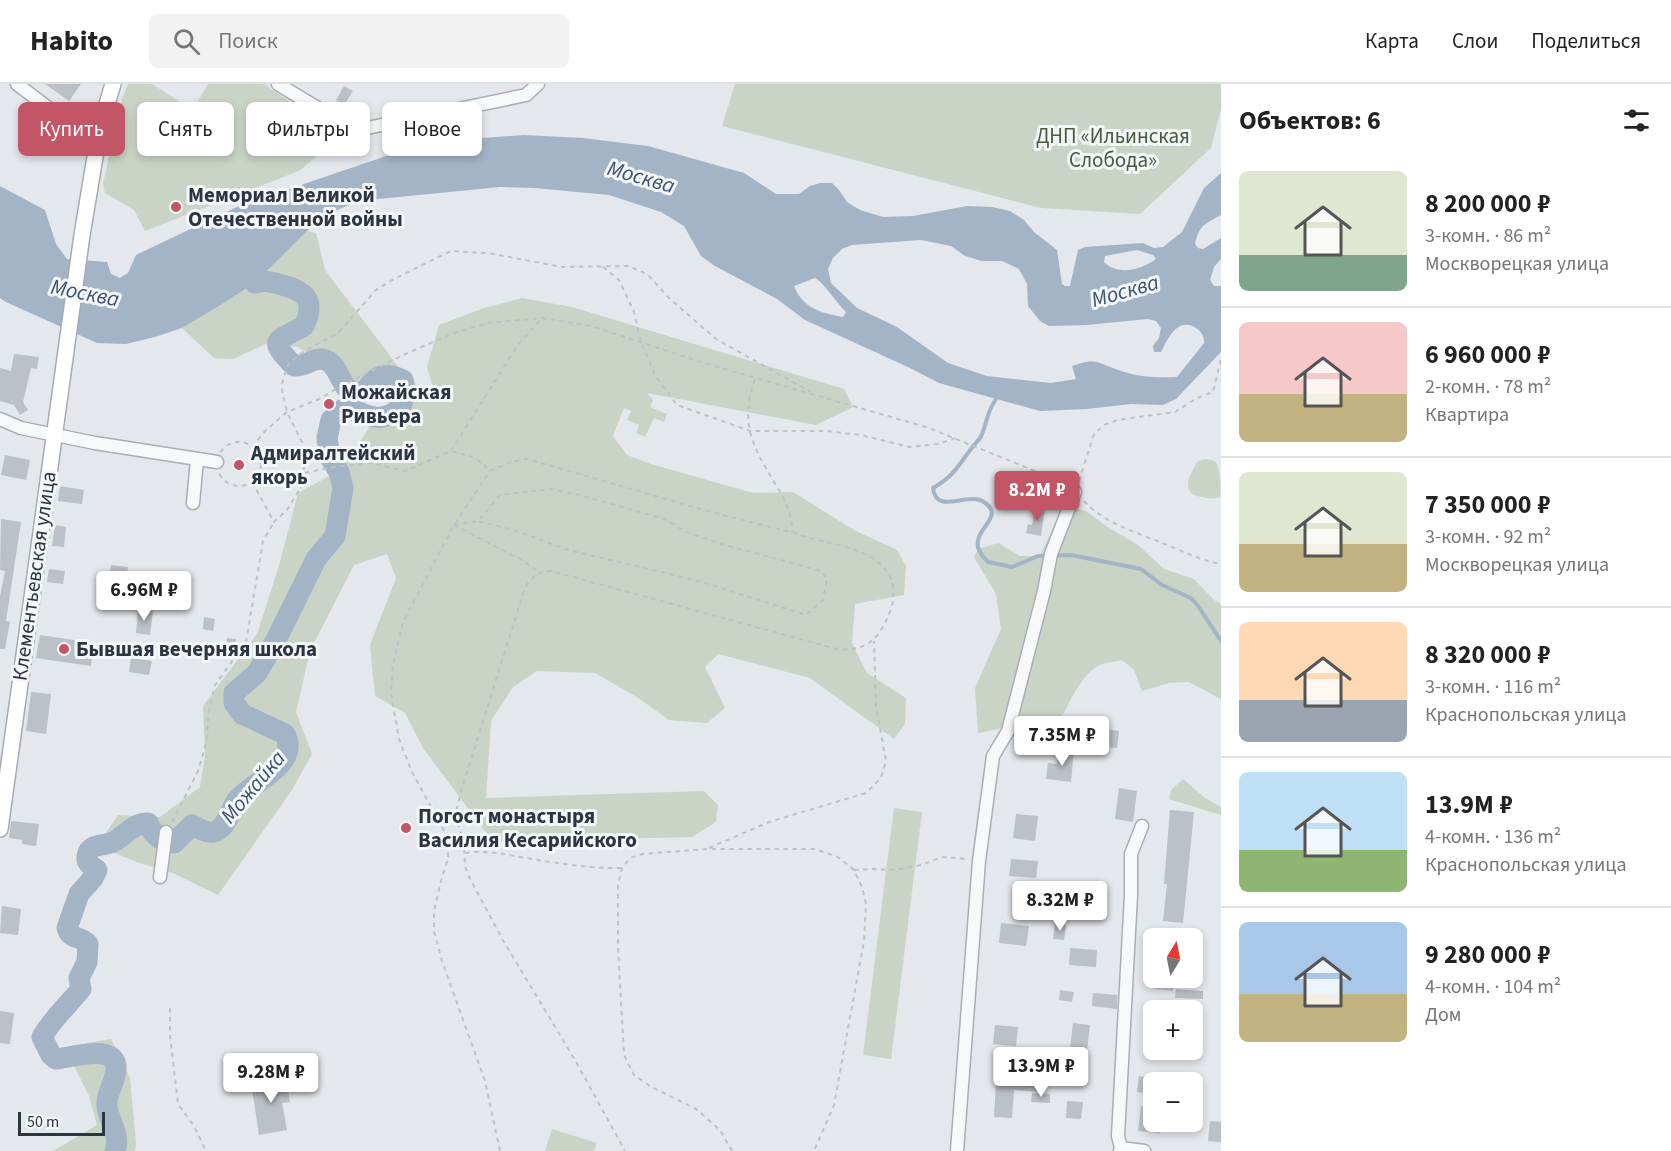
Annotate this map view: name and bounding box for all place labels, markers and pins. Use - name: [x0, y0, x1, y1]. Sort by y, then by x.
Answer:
- place label: Мемориал Великой Отечественной войны: [188, 180, 403, 234]
- marker: Мемориал Великой Отечественной войны: [169, 200, 183, 214]
- place label: Можайская Ривьера: [341, 377, 451, 431]
- marker: Можайская Ривьера: [322, 397, 336, 411]
- place label: Адмиралтейский якорь: [250, 438, 416, 492]
- marker: Адмиралтейский якорь: [232, 458, 246, 472]
- pin: 8.2M ₽: [988, 471, 1086, 522]
- pin: 6.96M ₽: [89, 571, 199, 622]
- place label: Бывшая вечерняя школа: [76, 634, 317, 664]
- marker: Бывшая вечерняя школа: [57, 642, 71, 656]
- pin: 7.35M ₽: [1007, 716, 1117, 767]
- place label: Погост монастыря Василия Кесарийского: [418, 801, 637, 855]
- marker: Погост монастыря Василия Кесарийского: [399, 821, 413, 835]
- pin: 8.32M ₽: [1005, 881, 1115, 932]
- pin: 13.9M ₽: [986, 1047, 1096, 1098]
- pin: 9.28M ₽: [216, 1053, 326, 1104]

